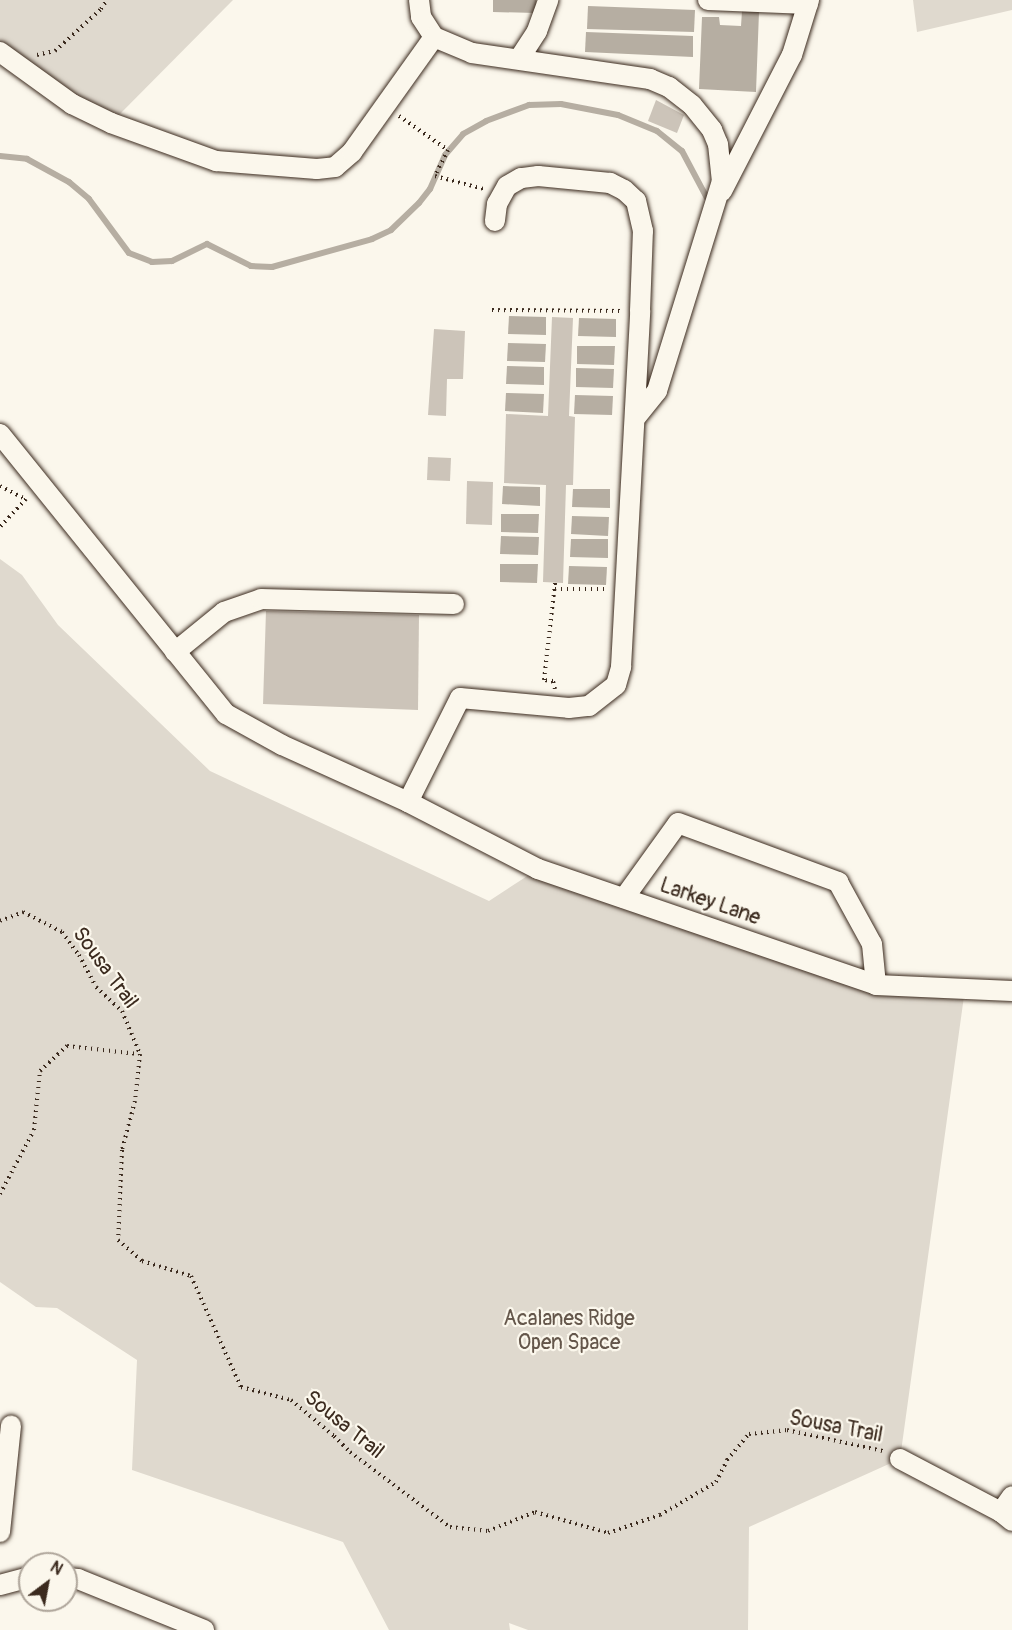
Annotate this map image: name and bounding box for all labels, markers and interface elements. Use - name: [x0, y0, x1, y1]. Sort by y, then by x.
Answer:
- street label: Larkey Lane: [656, 873, 764, 931]
- street label: Sousa Trail: [67, 922, 143, 1014]
- park label: Acalanes Ridge Open Space: [503, 1306, 635, 1356]
- street label: Sousa Trail: [299, 1385, 389, 1465]
- street label: Sousa Trail: [787, 1406, 885, 1448]
- north arrow: [18, 1552, 78, 1612]
- text: N: [47, 1557, 66, 1580]

